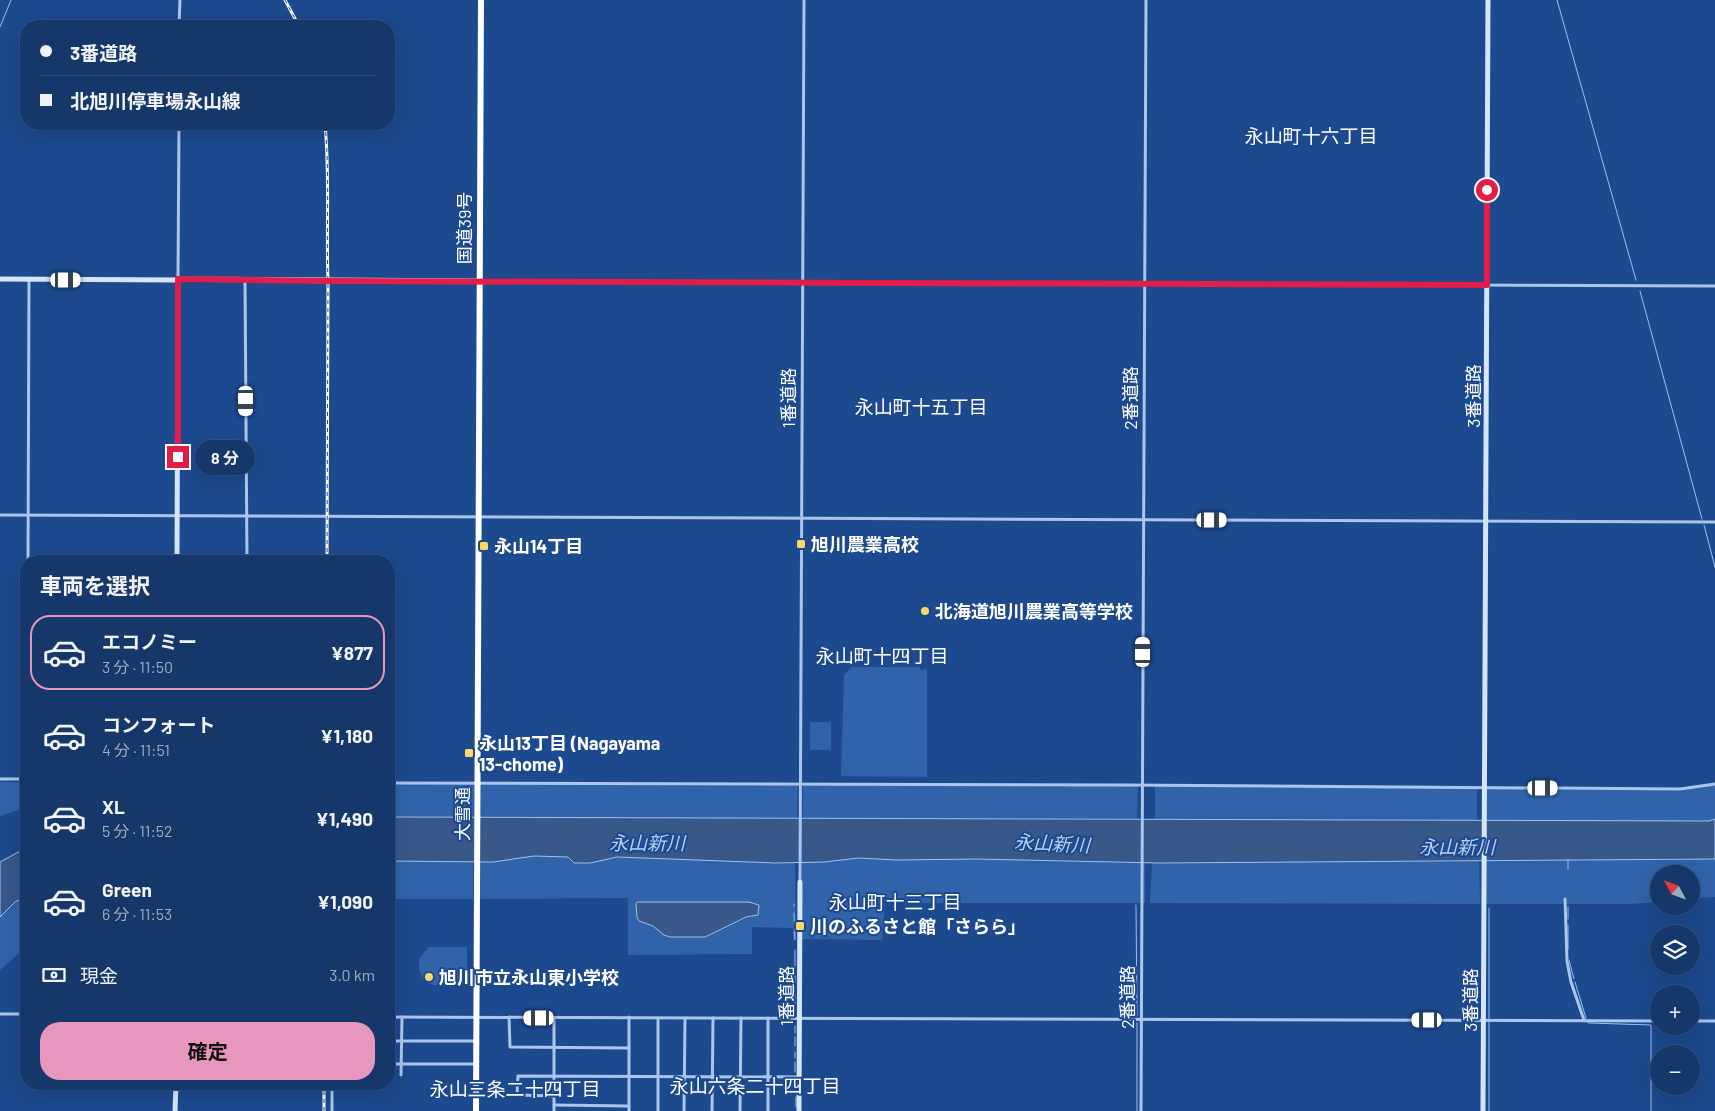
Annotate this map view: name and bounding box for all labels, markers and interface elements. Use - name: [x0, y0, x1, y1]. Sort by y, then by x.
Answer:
- text: 3番道路: [70, 41, 137, 64]
- text: 北旭川停車場永山線: [70, 89, 241, 112]
- district label: 永山町十六丁目: [1244, 124, 1378, 147]
- route start: [1476, 179, 1498, 201]
- street label: 国道39号: [453, 192, 475, 264]
- car: [51, 273, 81, 288]
- street label: 3番道路: [1462, 364, 1484, 428]
- street label: 2番道路: [1119, 366, 1141, 430]
- street label: 1番道路: [777, 368, 799, 428]
- car: [238, 386, 253, 416]
- district label: 永山町十五丁目: [854, 395, 988, 418]
- callout: 8 分: [196, 440, 256, 474]
- route end: [167, 446, 189, 468]
- text: 8 分: [211, 448, 239, 467]
- car: [1197, 513, 1227, 528]
- place label: 旭川農業高校: [811, 533, 919, 555]
- place label: 永山14丁目: [494, 535, 583, 557]
- marker: 旭川農業高校: [795, 538, 807, 550]
- marker: 永山14丁目: [478, 540, 490, 552]
- text: 車両を選択: [40, 572, 150, 598]
- place label: 北海道旭川農業高等学校: [935, 600, 1133, 622]
- marker: 北海道旭川農業高等学校: [919, 605, 931, 617]
- icon: car: [42, 630, 87, 675]
- text: エコノミー: [102, 630, 197, 653]
- car: [1135, 637, 1150, 667]
- text: ¥877: [331, 641, 373, 664]
- district label: 永山町十四丁目: [815, 644, 949, 667]
- text: 3 分 · 11:50: [102, 657, 173, 676]
- icon: car: [42, 713, 87, 758]
- text: コンフォート: [102, 713, 215, 736]
- text: ¥1,180: [320, 724, 373, 747]
- place label: 永山13丁目 (Nagayama 13-chome): [479, 732, 660, 775]
- text: 4 分 · 11:51: [102, 740, 170, 759]
- marker: 永山13丁目 (Nagayama 13-chome): [463, 747, 475, 759]
- car: [1528, 781, 1558, 796]
- street label: 大雪通: [451, 787, 473, 841]
- text: XL: [102, 795, 125, 818]
- icon: car: [42, 796, 87, 841]
- text: ¥1,490: [316, 807, 373, 830]
- text: 5 分 · 11:52: [102, 821, 173, 840]
- water label: 永山新川: [1013, 830, 1093, 857]
- water label: 永山新川: [609, 831, 687, 854]
- water label: 永山新川: [1419, 835, 1497, 858]
- north arrow: [1650, 865, 1700, 915]
- map controls: [1650, 865, 1700, 1095]
- text: Green: [102, 878, 152, 901]
- icon: car: [42, 879, 87, 924]
- text: ¥1,090: [317, 890, 373, 913]
- district label: 永山町十三丁目: [828, 890, 962, 913]
- text: 6 分 · 11:53: [102, 904, 172, 923]
- place label: 川のふるさと館「さらら」: [810, 915, 1026, 937]
- marker: 川のふるさと館「さらら」: [794, 920, 806, 932]
- button: layers: [1650, 925, 1700, 975]
- icon: cash: [40, 961, 68, 989]
- text: 現金: [80, 964, 118, 987]
- text: 3.0 km: [329, 965, 375, 984]
- street label: 2番道路: [1116, 965, 1138, 1029]
- place label: 旭川市立永山東小学校: [439, 966, 619, 988]
- street label: 1番道路: [775, 966, 797, 1026]
- street label: 3番道路: [1459, 968, 1481, 1032]
- marker: 旭川市立永山東小学校: [423, 971, 435, 983]
- button: +: [1650, 985, 1700, 1035]
- car: [524, 1011, 554, 1026]
- car: [1412, 1013, 1442, 1028]
- button: 確定: [40, 1022, 375, 1080]
- button: −: [1650, 1045, 1700, 1095]
- district label: 永山六条二十四丁目: [669, 1074, 841, 1097]
- district label: 永山三条二十四丁目: [429, 1077, 601, 1100]

